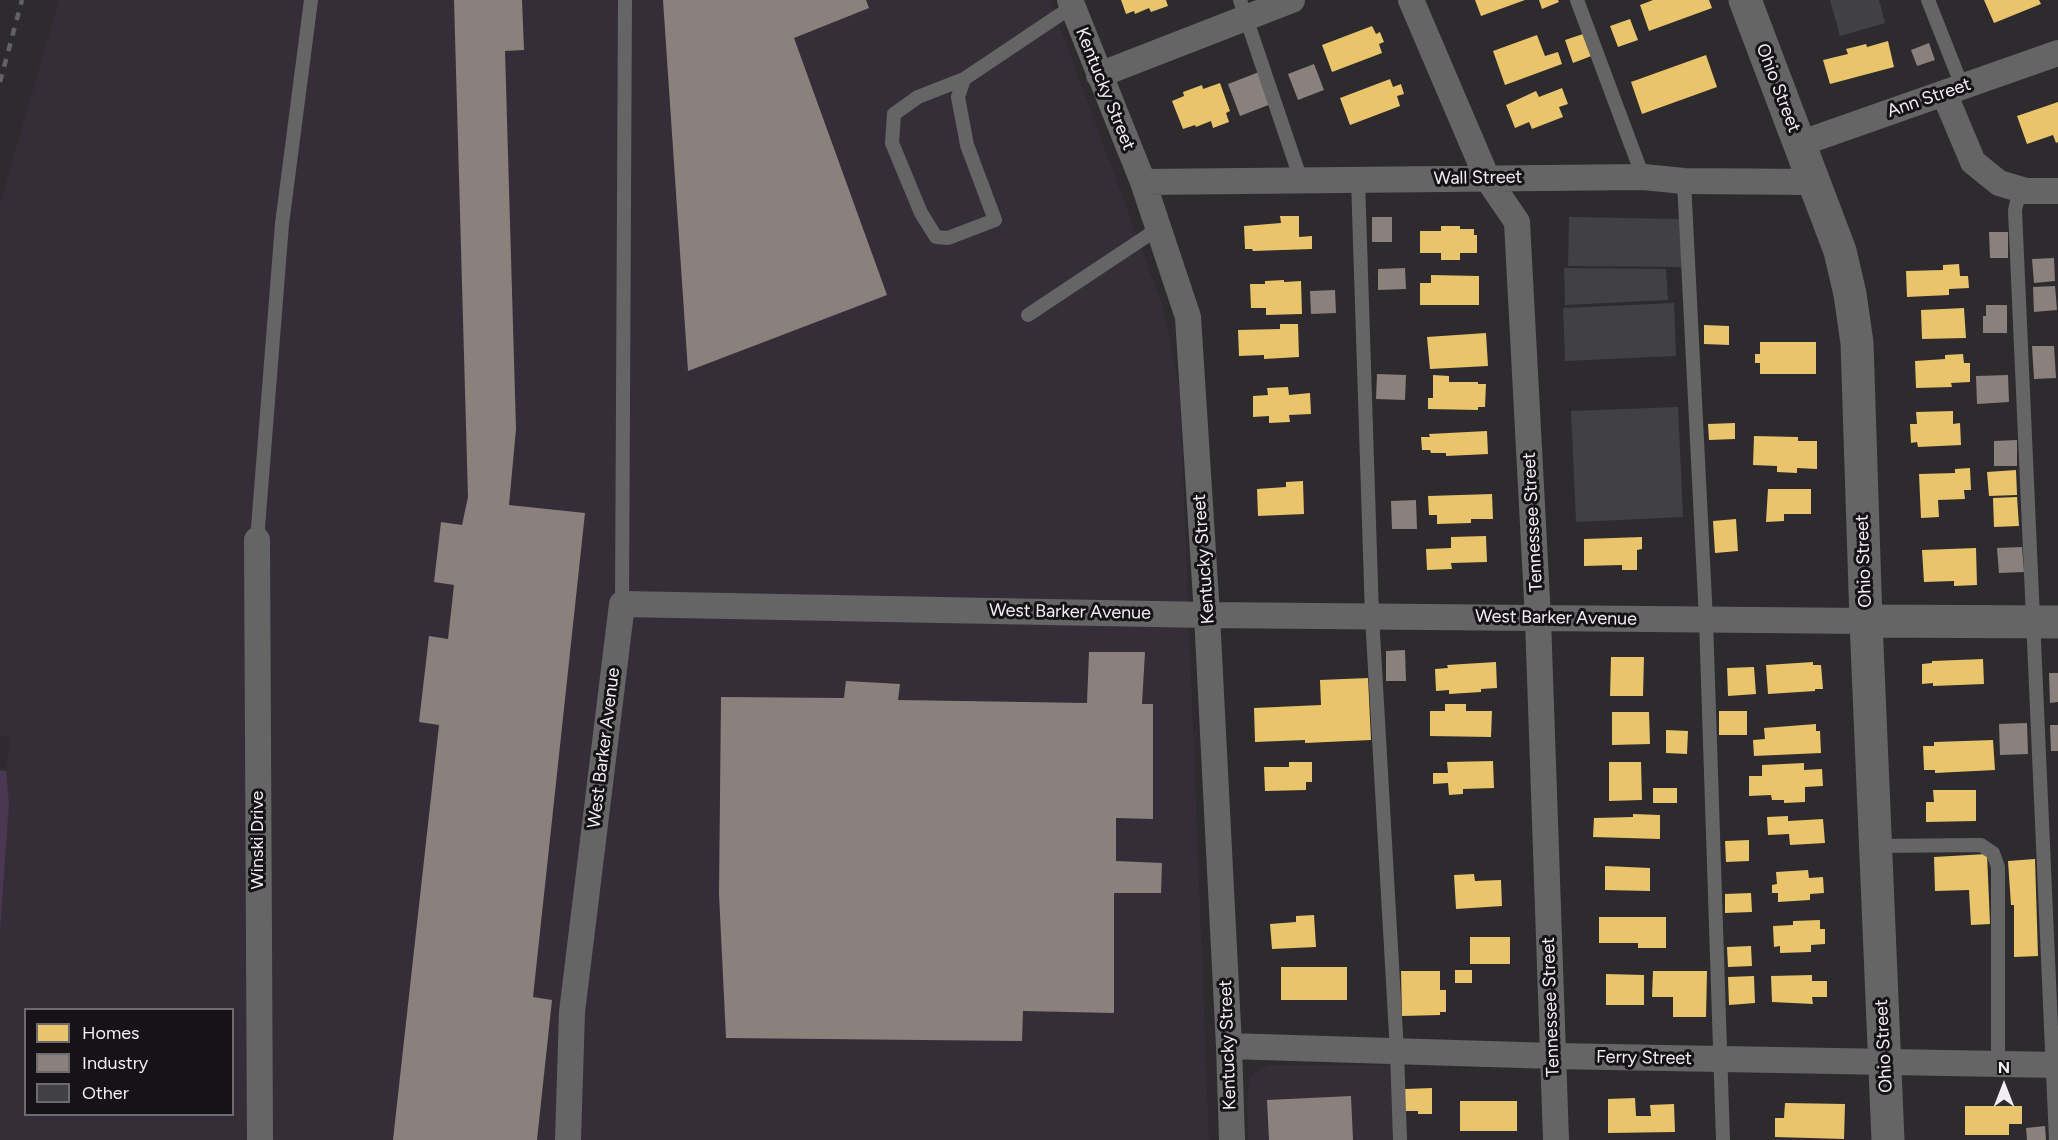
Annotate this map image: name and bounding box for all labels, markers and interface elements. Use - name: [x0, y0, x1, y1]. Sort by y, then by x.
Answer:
- street label: Kentucky Street: [1071, 25, 1139, 153]
- street label: Ohio Street: [1751, 40, 1805, 136]
- street label: Ann Street: [1884, 74, 1974, 122]
- street label: Wall Street: [1434, 166, 1522, 190]
- street label: Tennessee Street: [1519, 452, 1547, 592]
- street label: Kentucky Street: [1189, 493, 1219, 625]
- street label: Ohio Street: [1852, 514, 1876, 608]
- street label: West Barker Avenue: [989, 600, 1151, 624]
- street label: West Barker Avenue: [1475, 606, 1637, 630]
- street label: West Barker Avenue: [583, 666, 625, 830]
- street label: Winski Drive: [247, 791, 269, 889]
- street label: Tennessee Street: [1538, 937, 1564, 1077]
- street label: Kentucky Street: [1215, 979, 1241, 1111]
- street label: Ohio Street: [1871, 999, 1897, 1093]
- legend: [24, 1008, 234, 1116]
- text: Homes: [82, 1022, 140, 1044]
- street label: Ferry Street: [1596, 1046, 1692, 1070]
- text: Industry: [82, 1052, 148, 1074]
- north arrow: [1974, 1056, 2034, 1116]
- text: N: [1998, 1058, 2010, 1077]
- text: Other: [82, 1082, 129, 1104]

